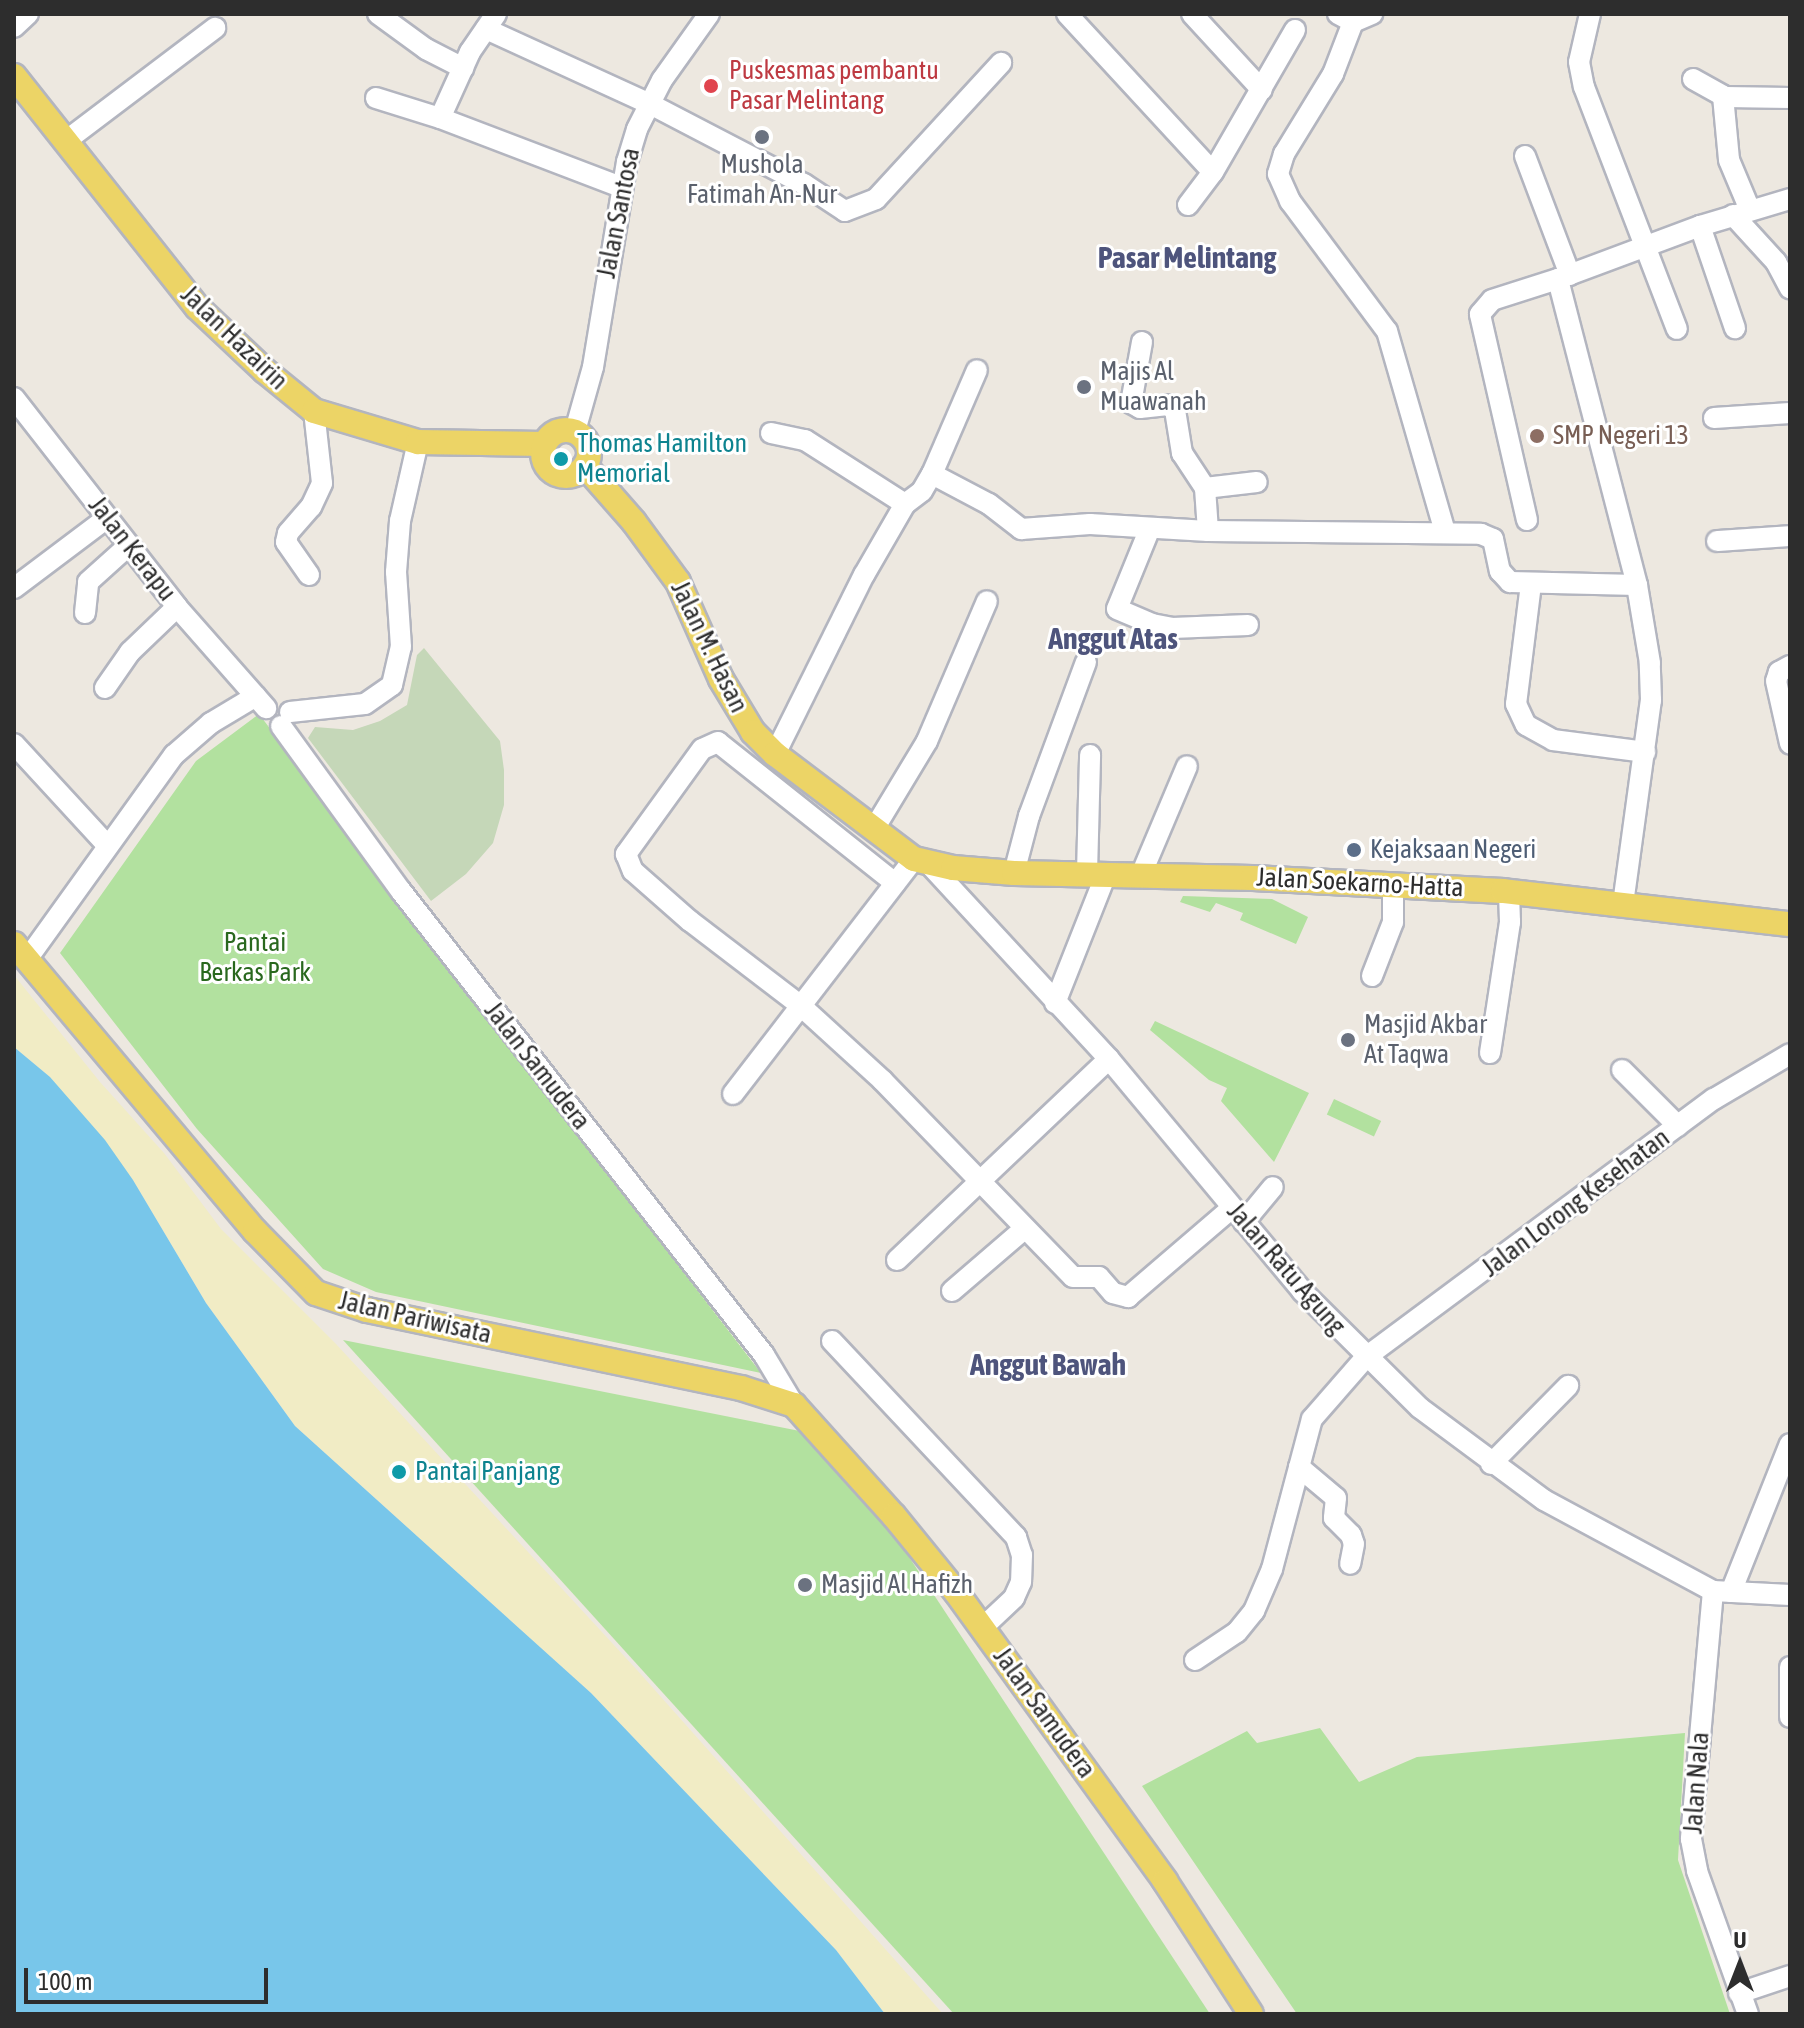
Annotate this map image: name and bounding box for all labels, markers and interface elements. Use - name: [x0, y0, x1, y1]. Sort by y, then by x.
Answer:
- place label: Puskesmas pembantu Pasar Melintang: [729, 55, 939, 116]
- marker: Puskesmas pembantu Pasar Melintang: [700, 75, 722, 97]
- marker: Mushola Fatimah An-Nur: [753, 128, 771, 146]
- street label: Jalan Santosa: [591, 145, 647, 281]
- place label: Mushola Fatimah An-Nur: [687, 149, 837, 210]
- district label: Pasar Melintang: [1098, 239, 1276, 275]
- street label: Jalan Hazairin: [174, 279, 294, 397]
- place label: Majis Al Muawanah: [1100, 356, 1207, 418]
- marker: Majis Al Muawanah: [1075, 378, 1093, 396]
- place label: SMP Negeri 13: [1553, 420, 1689, 452]
- marker: SMP Negeri 13: [1528, 427, 1546, 445]
- place label: Thomas Hamilton Memorial: [577, 428, 747, 490]
- marker: Thomas Hamilton Memorial: [552, 450, 570, 468]
- street label: Jalan Kerapu: [82, 491, 182, 607]
- street label: Jalan M. Hasan: [664, 576, 754, 718]
- district label: Anggut Atas: [1048, 620, 1178, 656]
- place label: Kejaksaan Negeri: [1370, 834, 1536, 866]
- marker: Kejaksaan Negeri: [1345, 841, 1363, 859]
- street label: Jalan Soekarno-Hatta: [1256, 862, 1464, 904]
- park label: Pantai Berkas Park: [199, 927, 311, 988]
- street label: Jalan Samudera: [478, 996, 596, 1136]
- place label: Masjid Akbar At Taqwa: [1364, 1009, 1487, 1070]
- marker: Masjid Akbar At Taqwa: [1339, 1031, 1357, 1049]
- street label: Jalan Lorong Kesehatan: [1476, 1122, 1676, 1284]
- street label: Jalan Ratu Agung: [1220, 1197, 1352, 1341]
- street label: Jalan Pariwisata: [336, 1285, 494, 1351]
- district label: Anggut Bawah: [970, 1346, 1126, 1382]
- place label: Pantai Panjang: [415, 1456, 560, 1488]
- marker: Pantai Panjang: [390, 1463, 408, 1481]
- place label: Masjid Al Hafizh: [821, 1569, 973, 1601]
- marker: Masjid Al Hafizh: [796, 1576, 814, 1594]
- street label: Jalan Samudera: [986, 1642, 1102, 1784]
- street label: Jalan Nala: [1678, 1731, 1716, 1835]
- north arrow: [1700, 1924, 1780, 2004]
- text: U: [1734, 1927, 1746, 1953]
- scale bar: [28, 1952, 272, 2002]
- text: 100 m: [38, 1968, 92, 1995]

